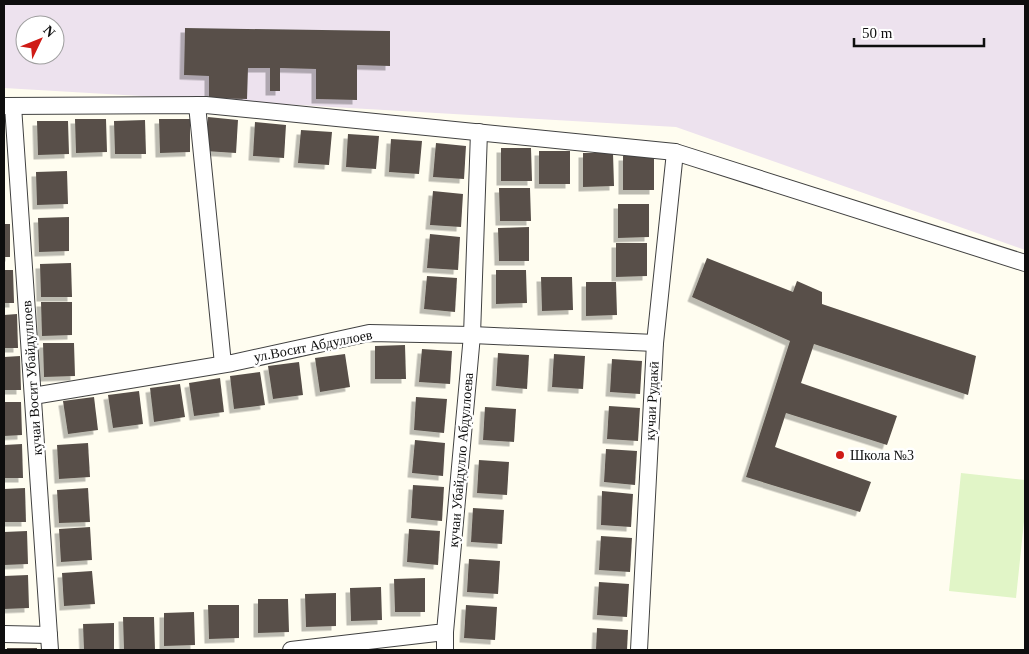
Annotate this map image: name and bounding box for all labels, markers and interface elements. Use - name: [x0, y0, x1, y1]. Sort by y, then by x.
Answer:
- north arrow: [15, 15, 65, 65]
- scale bar: [854, 15, 984, 47]
- text: N: [40, 23, 58, 40]
- text: 50 m: [862, 25, 893, 41]
- street label: кучаи Восит Убайдуллоев: [19, 300, 45, 456]
- street label: ул.Восит Абдуллоев: [252, 327, 374, 365]
- street label: кучаи Рудакӣ: [642, 360, 662, 441]
- street label: кучаи Убайдулло Абдуллоева: [446, 371, 476, 548]
- place label: Школа №3: [850, 448, 914, 463]
- marker: Школа №3: [834, 449, 846, 461]

